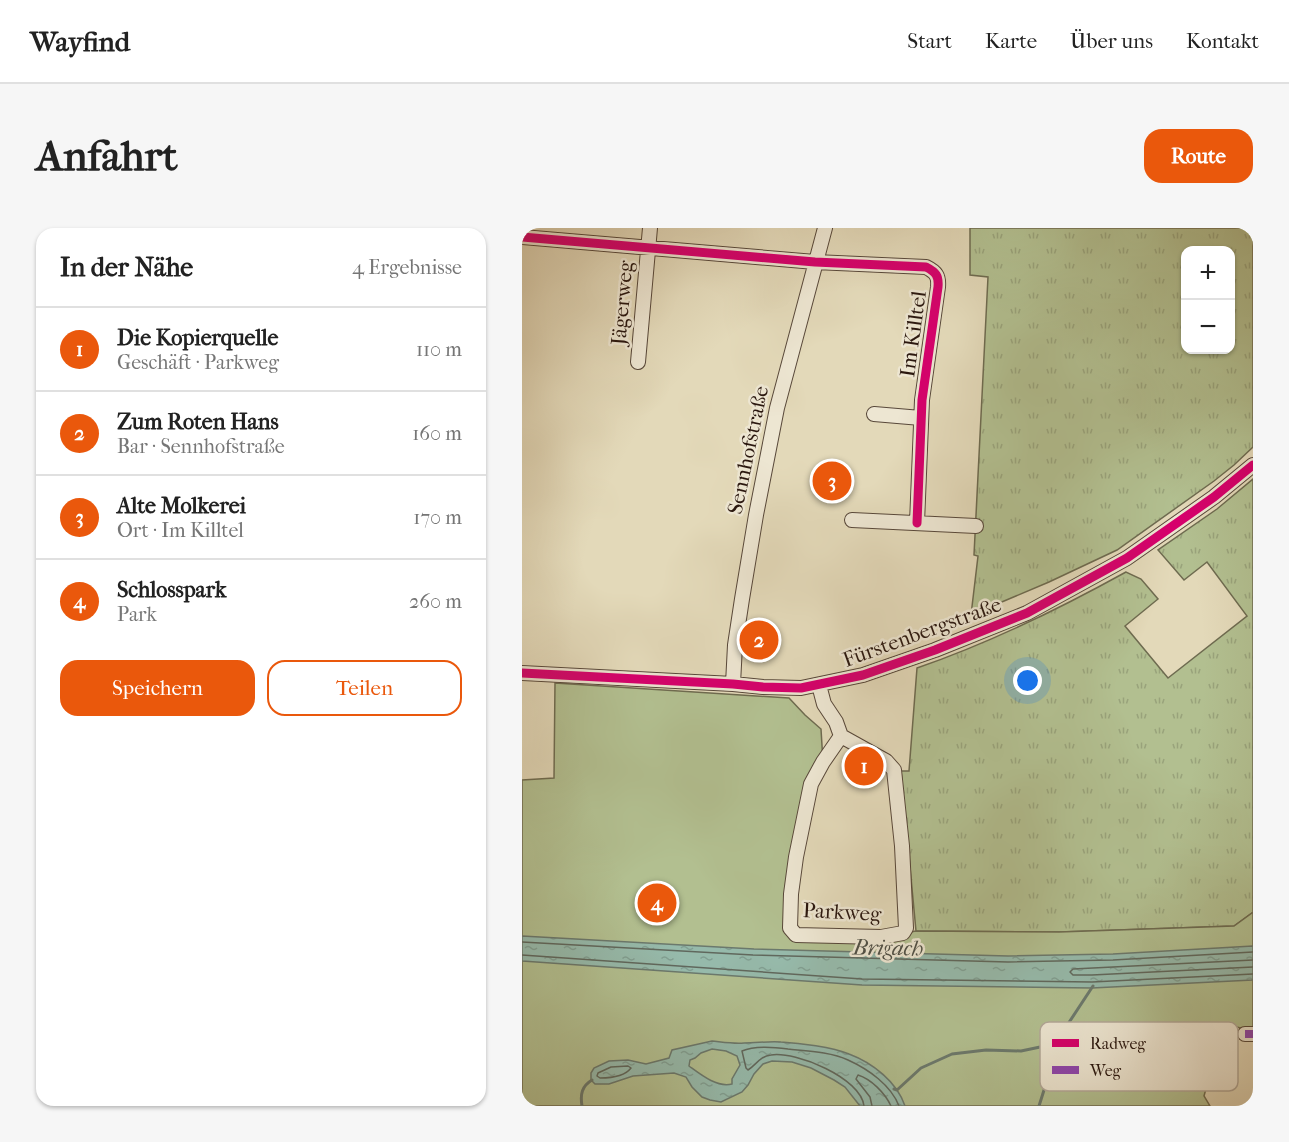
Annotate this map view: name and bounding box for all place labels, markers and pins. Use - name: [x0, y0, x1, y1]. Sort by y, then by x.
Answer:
- pin: 3: [812, 458, 852, 504]
- pin: 2: [740, 618, 778, 662]
- pin: 1: [844, 744, 884, 788]
- pin: 4: [638, 880, 676, 926]

